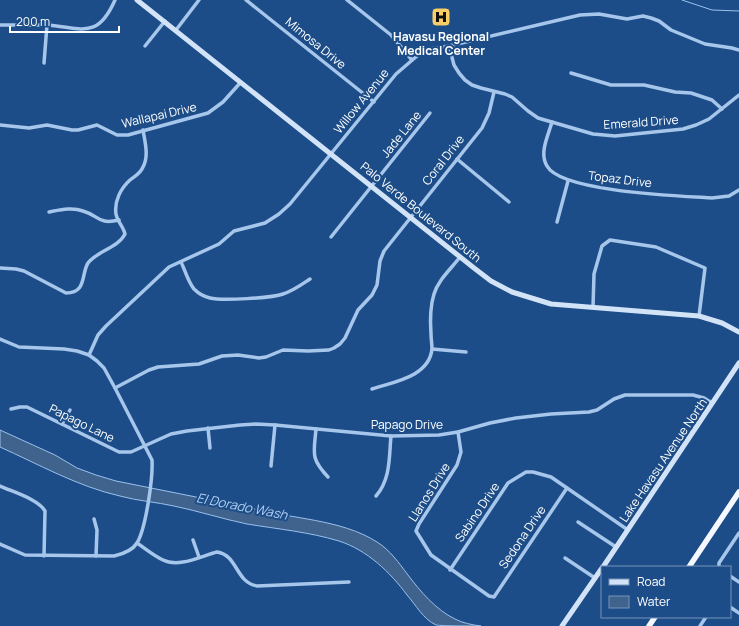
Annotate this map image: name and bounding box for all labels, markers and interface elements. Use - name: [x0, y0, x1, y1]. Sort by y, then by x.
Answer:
- hospital icon: Havasu Regional Medical Center: [430, 6, 452, 28]
- scale bar: [10, 8, 119, 34]
- text: 200 m: [16, 13, 50, 30]
- street label: Mimosa Drive: [282, 13, 350, 73]
- place label: Havasu Regional Medical Center: [393, 28, 489, 59]
- street label: Willow Avenue: [330, 65, 392, 137]
- street label: Wallapai Drive: [120, 98, 198, 132]
- street label: Jade Lane: [377, 107, 425, 161]
- street label: Emerald Drive: [603, 111, 679, 133]
- street label: Coral Drive: [418, 131, 468, 189]
- street label: Palo Verde Boulevard South: [357, 158, 485, 266]
- street label: Topaz Drive: [587, 167, 653, 191]
- street label: Lake Havasu Avenue North: [615, 395, 711, 525]
- street label: Papago Lane: [46, 400, 118, 446]
- street label: Papago Drive: [371, 416, 443, 433]
- street label: Llanos Drive: [404, 459, 454, 525]
- street label: Sabino Drive: [451, 479, 503, 545]
- water label: El Dorado Wash: [195, 488, 290, 524]
- street label: Sedona Drive: [495, 502, 549, 572]
- legend: [601, 566, 731, 618]
- text: Road: [637, 573, 665, 590]
- text: Water: [637, 593, 671, 610]

